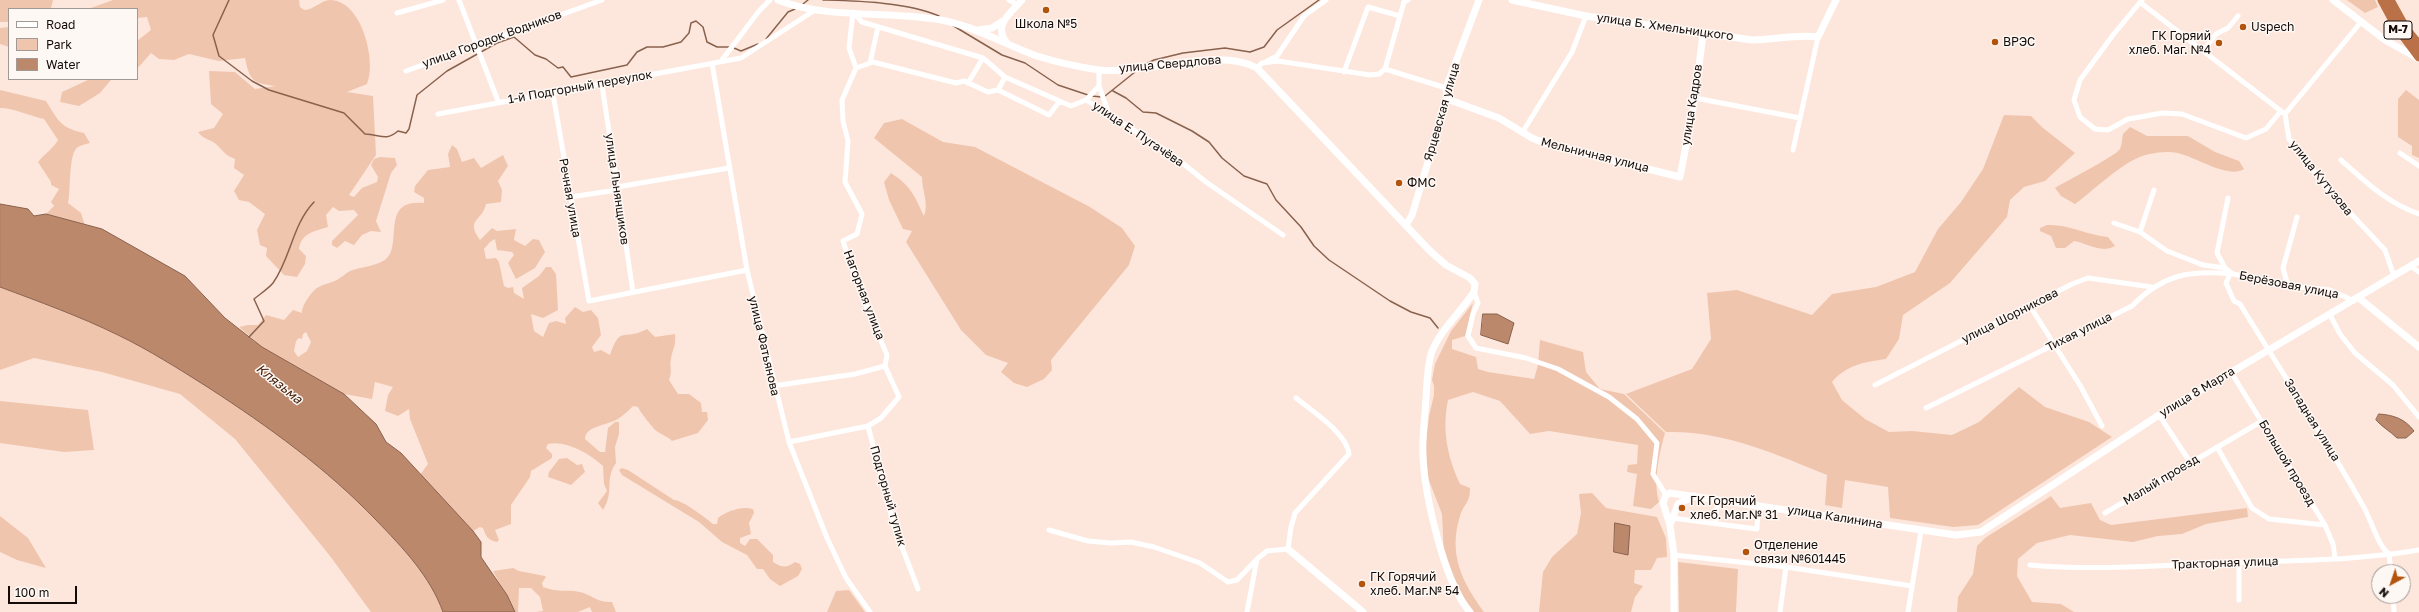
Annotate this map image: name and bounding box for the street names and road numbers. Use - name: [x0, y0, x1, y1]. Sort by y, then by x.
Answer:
- street label: улица Городок Водников: [420, 7, 564, 71]
- street label: улица Б. Хмельницкого: [1596, 10, 1734, 44]
- road number: М-7: [2384, 21, 2412, 39]
- street label: улица Свердлова: [1118, 52, 1222, 76]
- street label: Ярцевская улица: [1421, 61, 1463, 163]
- street label: улица Кадров: [1678, 63, 1706, 147]
- street label: 1-й Подгорный переулок: [507, 67, 653, 107]
- street label: улица Е. Пугачёва: [1090, 98, 1186, 170]
- street label: улица Льнянщиков: [602, 132, 632, 246]
- street label: Мельничная улица: [1539, 135, 1651, 175]
- street label: улица Кутузова: [2286, 137, 2356, 219]
- street label: Речная улица: [556, 157, 584, 239]
- street label: Нагорная улица: [840, 248, 888, 342]
- street label: Берёзовая улица: [2238, 268, 2340, 302]
- street label: улица Шорникова: [1959, 285, 2061, 347]
- street label: улица Фатьянова: [745, 295, 783, 397]
- street label: Тихая улица: [2044, 309, 2114, 355]
- street label: улица 8 Марта: [2157, 364, 2237, 420]
- street label: Западная улица: [2281, 376, 2343, 464]
- street label: Большой проезд: [2256, 417, 2318, 509]
- street label: Подгорный тупик: [867, 444, 909, 548]
- street label: Малый проезд: [2121, 452, 2201, 508]
- street label: улица Калинина: [1786, 502, 1884, 532]
- street label: Тракторная улица: [2171, 554, 2279, 572]

